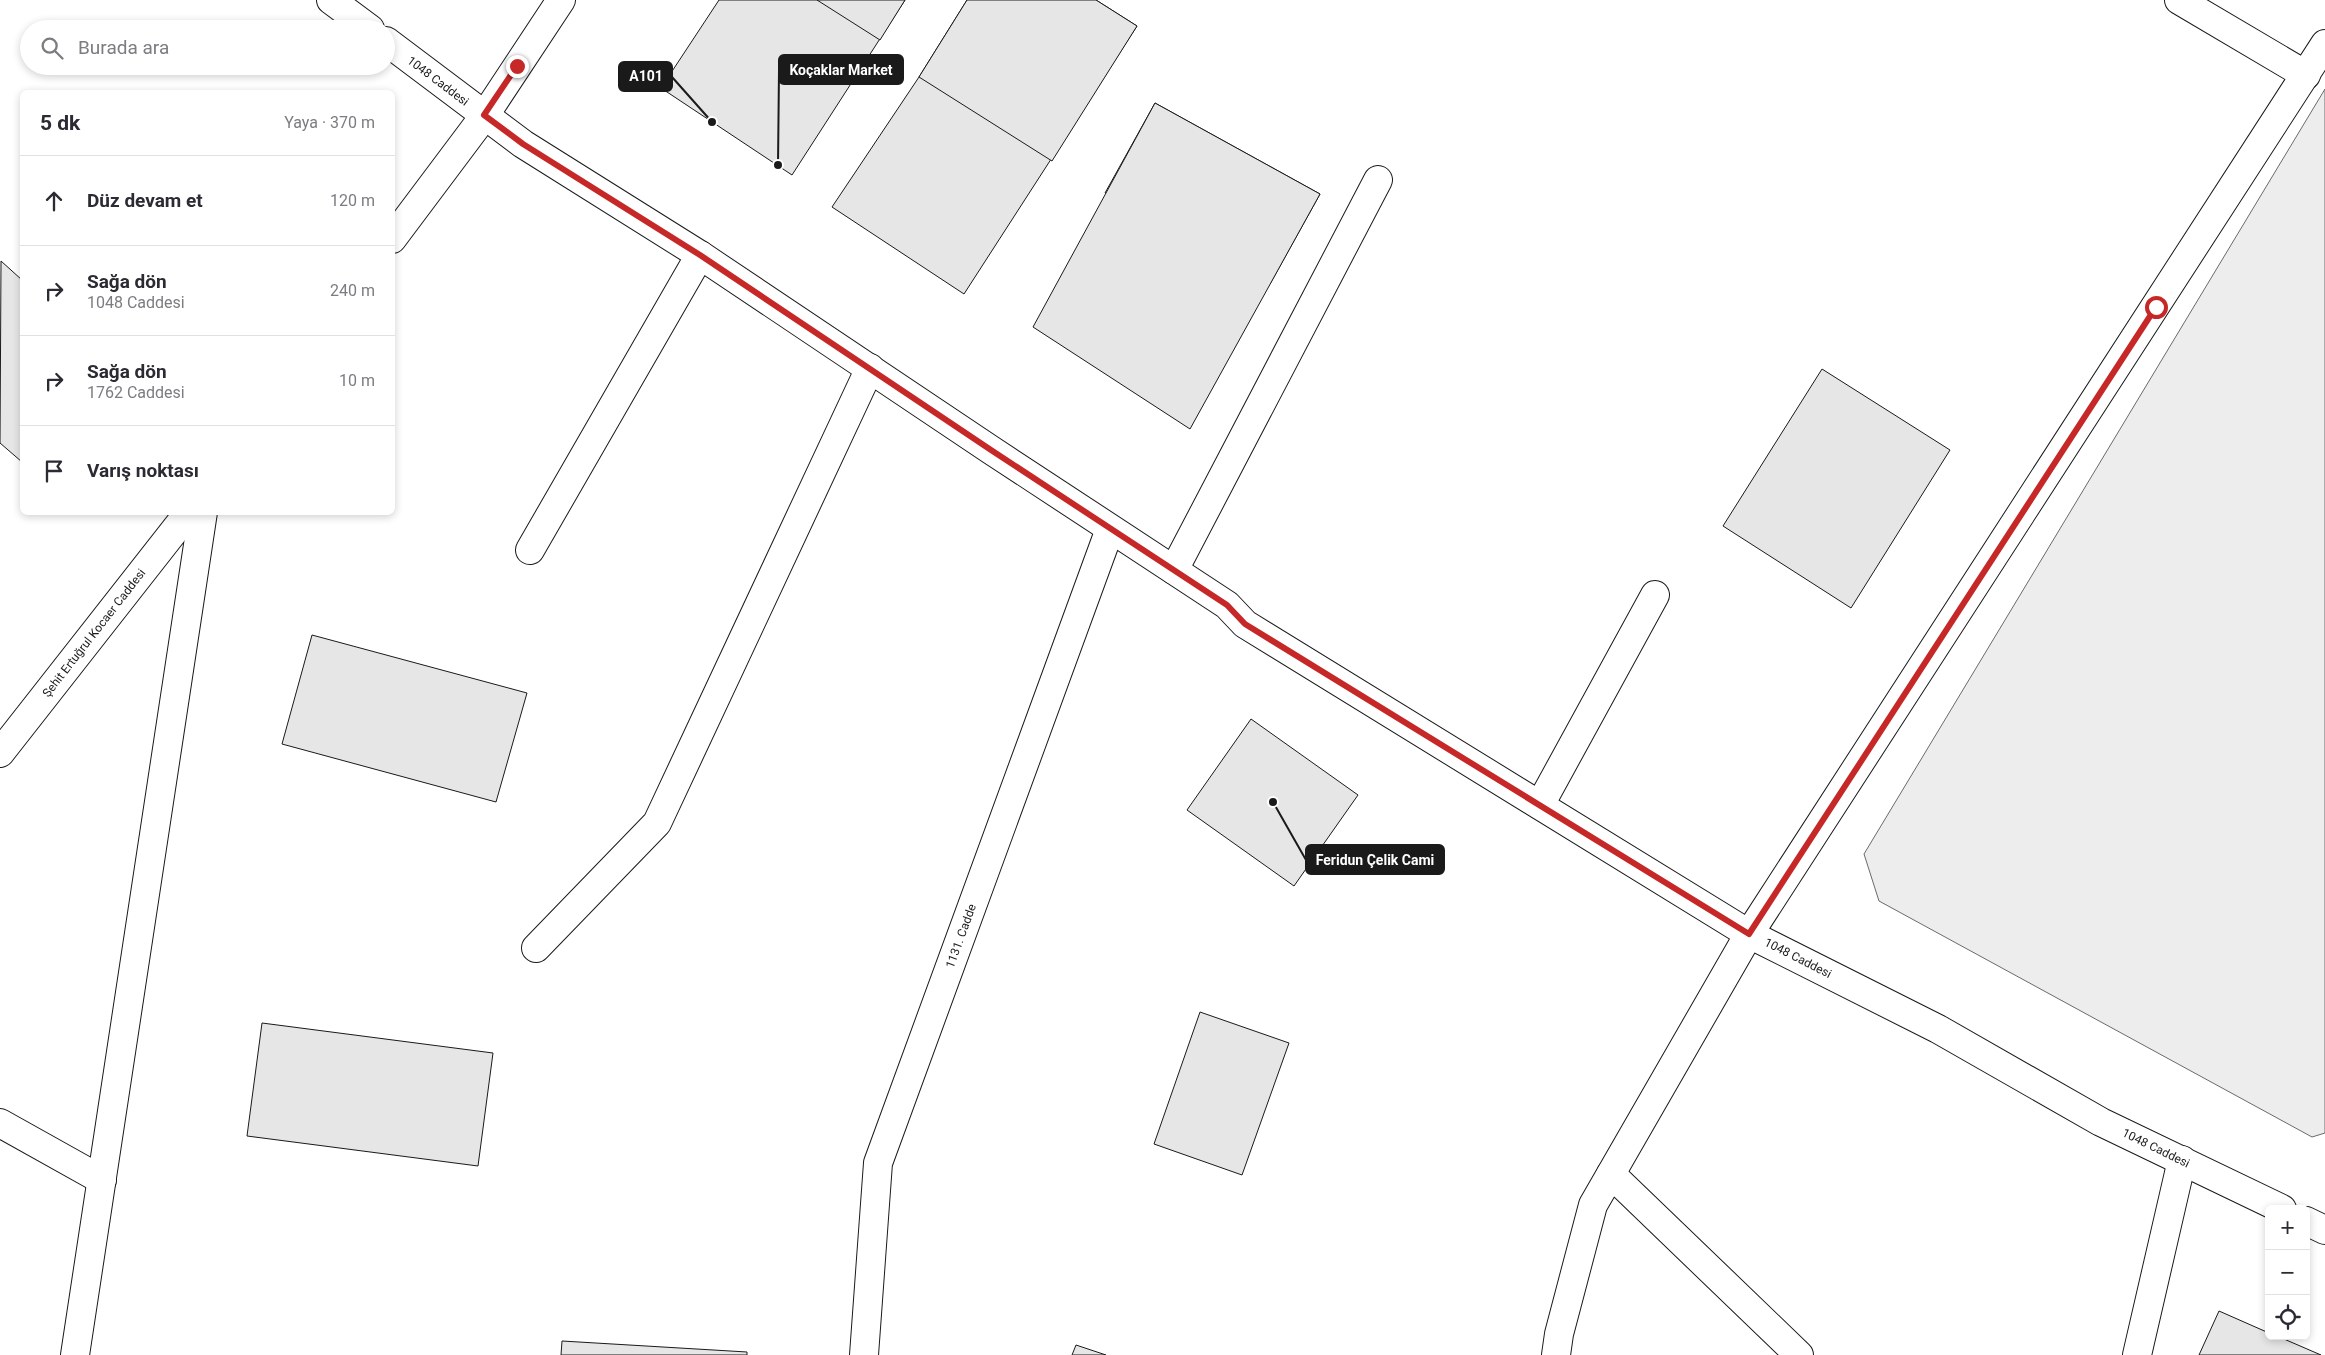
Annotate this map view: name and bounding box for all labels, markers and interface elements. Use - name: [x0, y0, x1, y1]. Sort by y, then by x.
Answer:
- search box: [20, 20, 395, 75]
- icon: search: [38, 34, 66, 62]
- text: Burada ara: [78, 36, 169, 59]
- street label: 1048 Caddesi: [405, 53, 472, 109]
- route end: [506, 55, 529, 78]
- callout: Koçaklar Market: [779, 55, 903, 84]
- callout: A101: [619, 62, 672, 91]
- text: Koçaklar Market: [789, 62, 893, 78]
- text: A101: [629, 68, 663, 84]
- text: 5 dk: [40, 111, 80, 135]
- text: Yaya · 370 m: [284, 113, 375, 132]
- icon: ahead: [40, 187, 68, 215]
- text: Düz devam et: [87, 189, 203, 212]
- text: 120 m: [330, 191, 375, 210]
- text: Sağa dön: [87, 270, 167, 293]
- icon: right: [40, 277, 68, 305]
- text: 240 m: [330, 281, 375, 300]
- text: 1048 Caddesi: [87, 293, 185, 312]
- route start: [2145, 296, 2168, 319]
- text: Sağa dön: [87, 360, 167, 383]
- icon: right: [40, 367, 68, 395]
- text: 10 m: [339, 371, 375, 390]
- text: 1762 Caddesi: [87, 383, 185, 402]
- icon: arrive: [40, 457, 68, 485]
- text: Varış noktası: [87, 459, 199, 482]
- street label: Şehit Ertuğrul Kocaer Caddesi: [40, 566, 148, 700]
- callout: Feridun Çelik Cami: [1306, 845, 1444, 874]
- text: Feridun Çelik Cami: [1316, 852, 1434, 868]
- street label: 1131. Cadde: [943, 902, 979, 970]
- street label: 1048 Caddesi: [1762, 935, 1834, 981]
- street label: 1048 Caddesi: [2120, 1126, 2192, 1170]
- map controls: [2265, 1205, 2310, 1340]
- button: +: [2265, 1205, 2310, 1250]
- button: −: [2265, 1250, 2310, 1295]
- button: locate: [2265, 1295, 2310, 1340]

